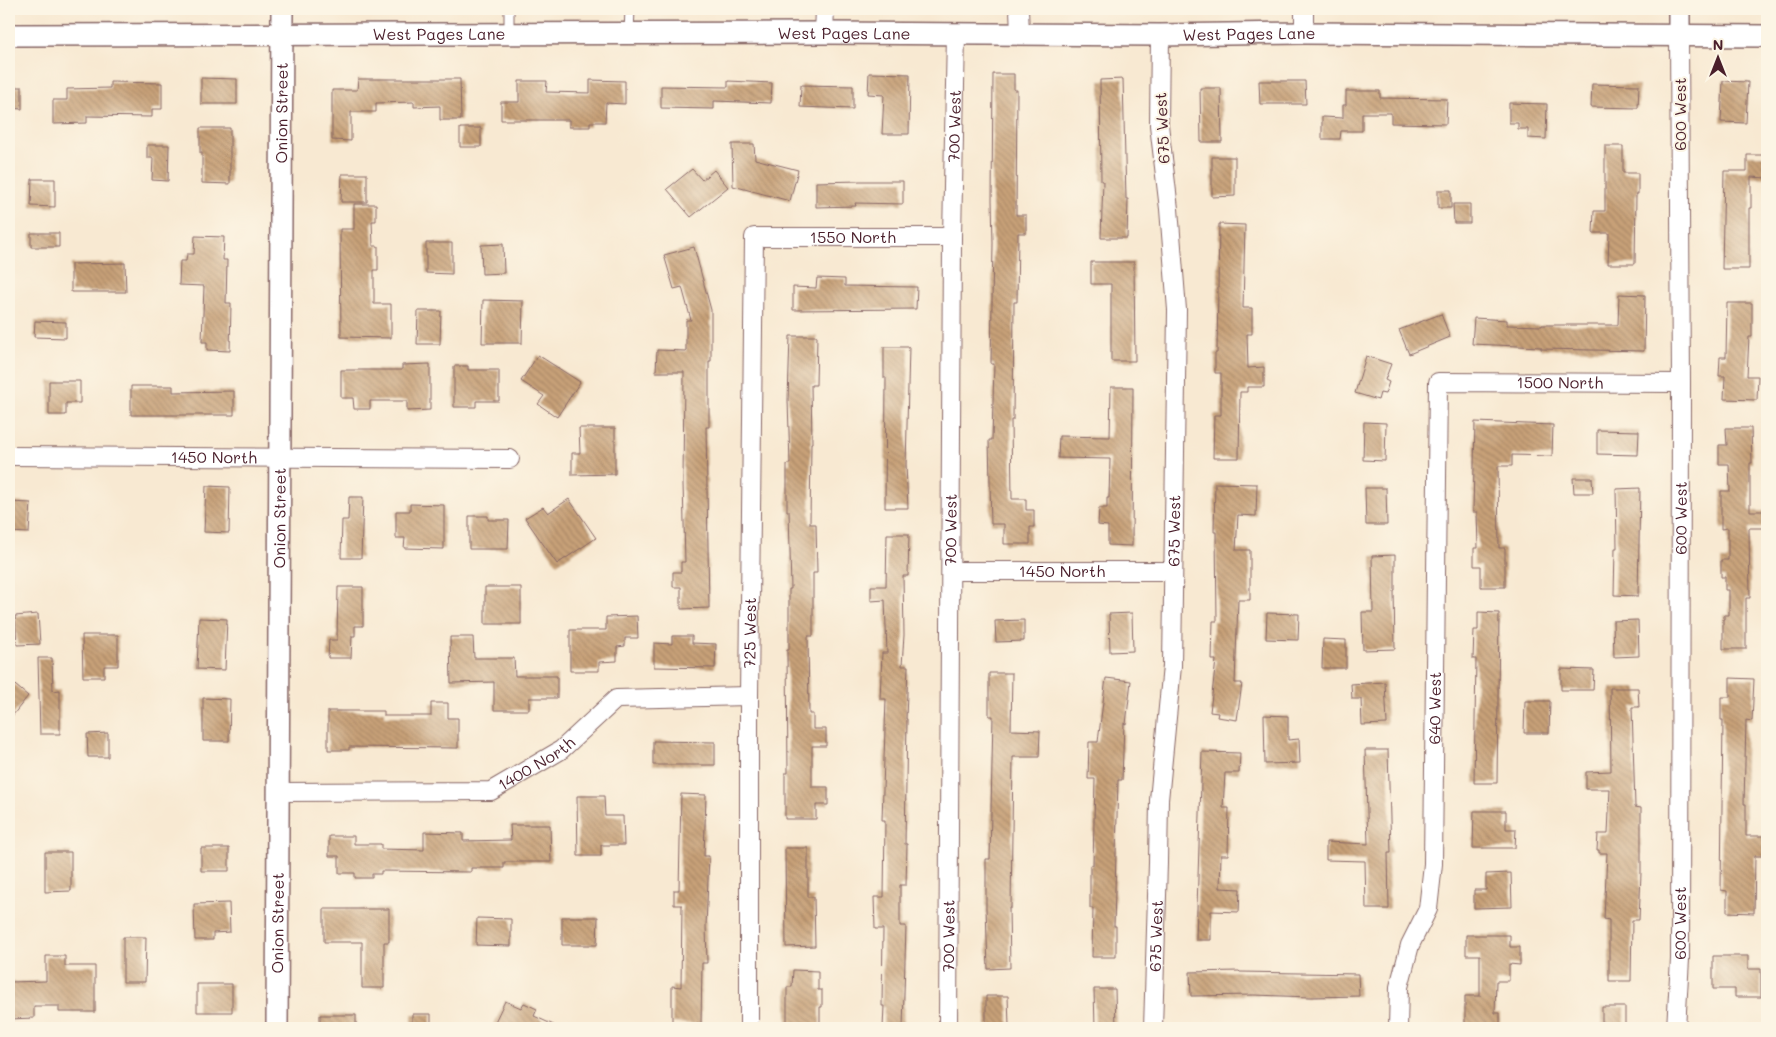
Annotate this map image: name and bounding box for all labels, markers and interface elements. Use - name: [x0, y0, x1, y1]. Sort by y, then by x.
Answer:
- street label: West Pages Lane: [778, 22, 911, 44]
- street label: West Pages Lane: [1182, 22, 1316, 45]
- street label: West Pages Lane: [373, 23, 505, 44]
- north arrow: [1694, 32, 1744, 82]
- text: N: [1713, 35, 1723, 54]
- street label: Onion Street: [270, 62, 292, 164]
- street label: 600 West: [1669, 77, 1690, 151]
- street label: 700 West: [942, 90, 965, 163]
- street label: 675 West: [1149, 92, 1174, 164]
- street label: 1550 North: [810, 226, 896, 247]
- street label: 1500 North: [1517, 371, 1603, 393]
- street label: 1450 North: [171, 446, 257, 467]
- street label: Onion Street: [268, 467, 290, 569]
- street label: 600 West: [1670, 481, 1691, 555]
- street label: 700 West: [939, 494, 961, 566]
- street label: 675 West: [1162, 495, 1184, 567]
- street label: 1450 North: [1019, 560, 1105, 581]
- street label: 725 West: [738, 597, 760, 669]
- street label: 640 West: [1423, 671, 1445, 745]
- street label: 1400 North: [494, 732, 579, 795]
- street label: Onion Street: [266, 872, 288, 974]
- street label: 600 West: [1669, 886, 1690, 960]
- street label: 700 West: [937, 900, 959, 972]
- street label: 675 West: [1144, 900, 1167, 972]

